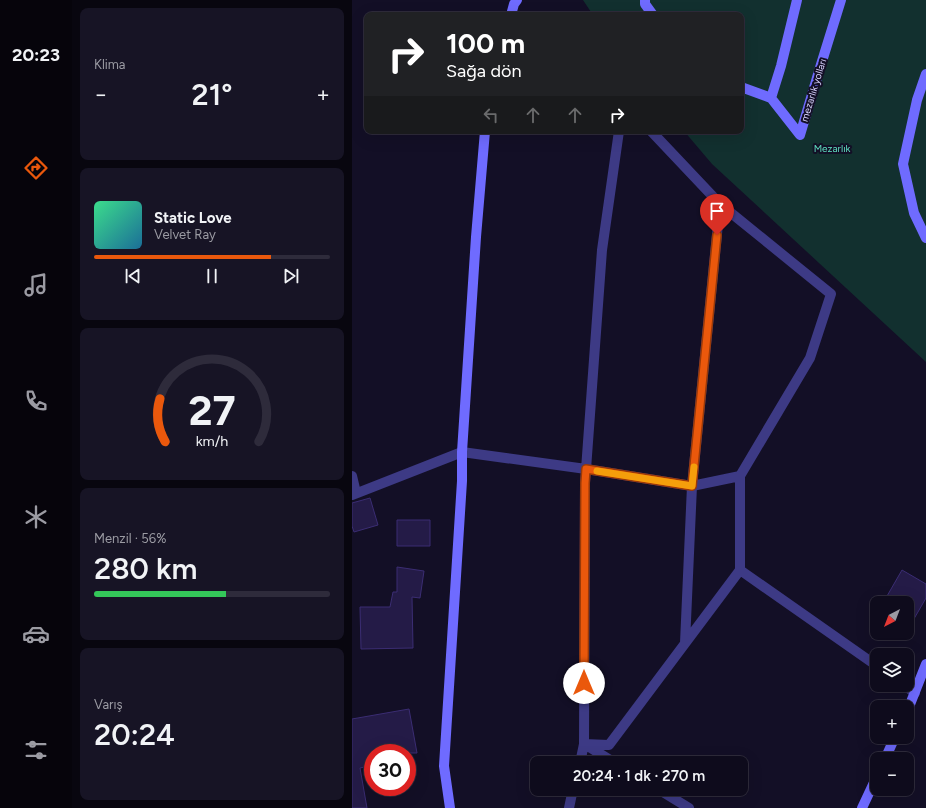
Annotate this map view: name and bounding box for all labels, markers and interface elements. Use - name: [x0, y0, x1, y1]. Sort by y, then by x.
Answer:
- text: 100 m: [446, 26, 525, 60]
- icon: right: [380, 28, 432, 80]
- text: 20:23: [12, 44, 60, 66]
- text: Klima: [94, 57, 126, 72]
- street label: mezarlık yolları: [798, 57, 829, 123]
- text: Sağa dön: [446, 60, 521, 82]
- text: 21°: [192, 76, 232, 113]
- text: −: [94, 81, 108, 108]
- text: +: [316, 81, 330, 108]
- icon: left: [480, 104, 502, 126]
- icon: ahead: [522, 104, 544, 126]
- icon: ahead: [564, 104, 586, 126]
- icon: right: [606, 104, 628, 126]
- park label: Mezarlık: [814, 142, 850, 155]
- icon: directions: [22, 154, 50, 182]
- pin: [700, 194, 734, 235]
- icon: arrive: [706, 200, 728, 222]
- text: Static Love: [154, 209, 232, 227]
- text: Velvet Ray: [154, 227, 216, 242]
- icon: previous: [122, 265, 144, 287]
- icon: pause: [201, 265, 223, 287]
- icon: next: [280, 265, 302, 287]
- icon: music: [22, 271, 50, 299]
- text: 27: [188, 385, 236, 435]
- icon: phone: [22, 387, 50, 415]
- text: km/h: [196, 432, 228, 450]
- icon: climate: [22, 503, 50, 531]
- text: Menzil · 56%: [94, 531, 166, 546]
- text: 280 km: [94, 550, 198, 587]
- north arrow: [870, 596, 914, 640]
- map controls: [870, 596, 914, 796]
- icon: car: [22, 620, 50, 648]
- button: layers: [870, 648, 914, 692]
- position arrow: [563, 662, 605, 704]
- text: Varış: [94, 697, 123, 712]
- button: +: [870, 700, 914, 744]
- text: 20:24: [94, 716, 175, 753]
- icon: filters: [22, 736, 50, 764]
- speed limit sign: 30: [364, 744, 416, 796]
- button: −: [870, 752, 914, 796]
- text: 20:24 · 1 dk · 270 m: [573, 767, 705, 785]

